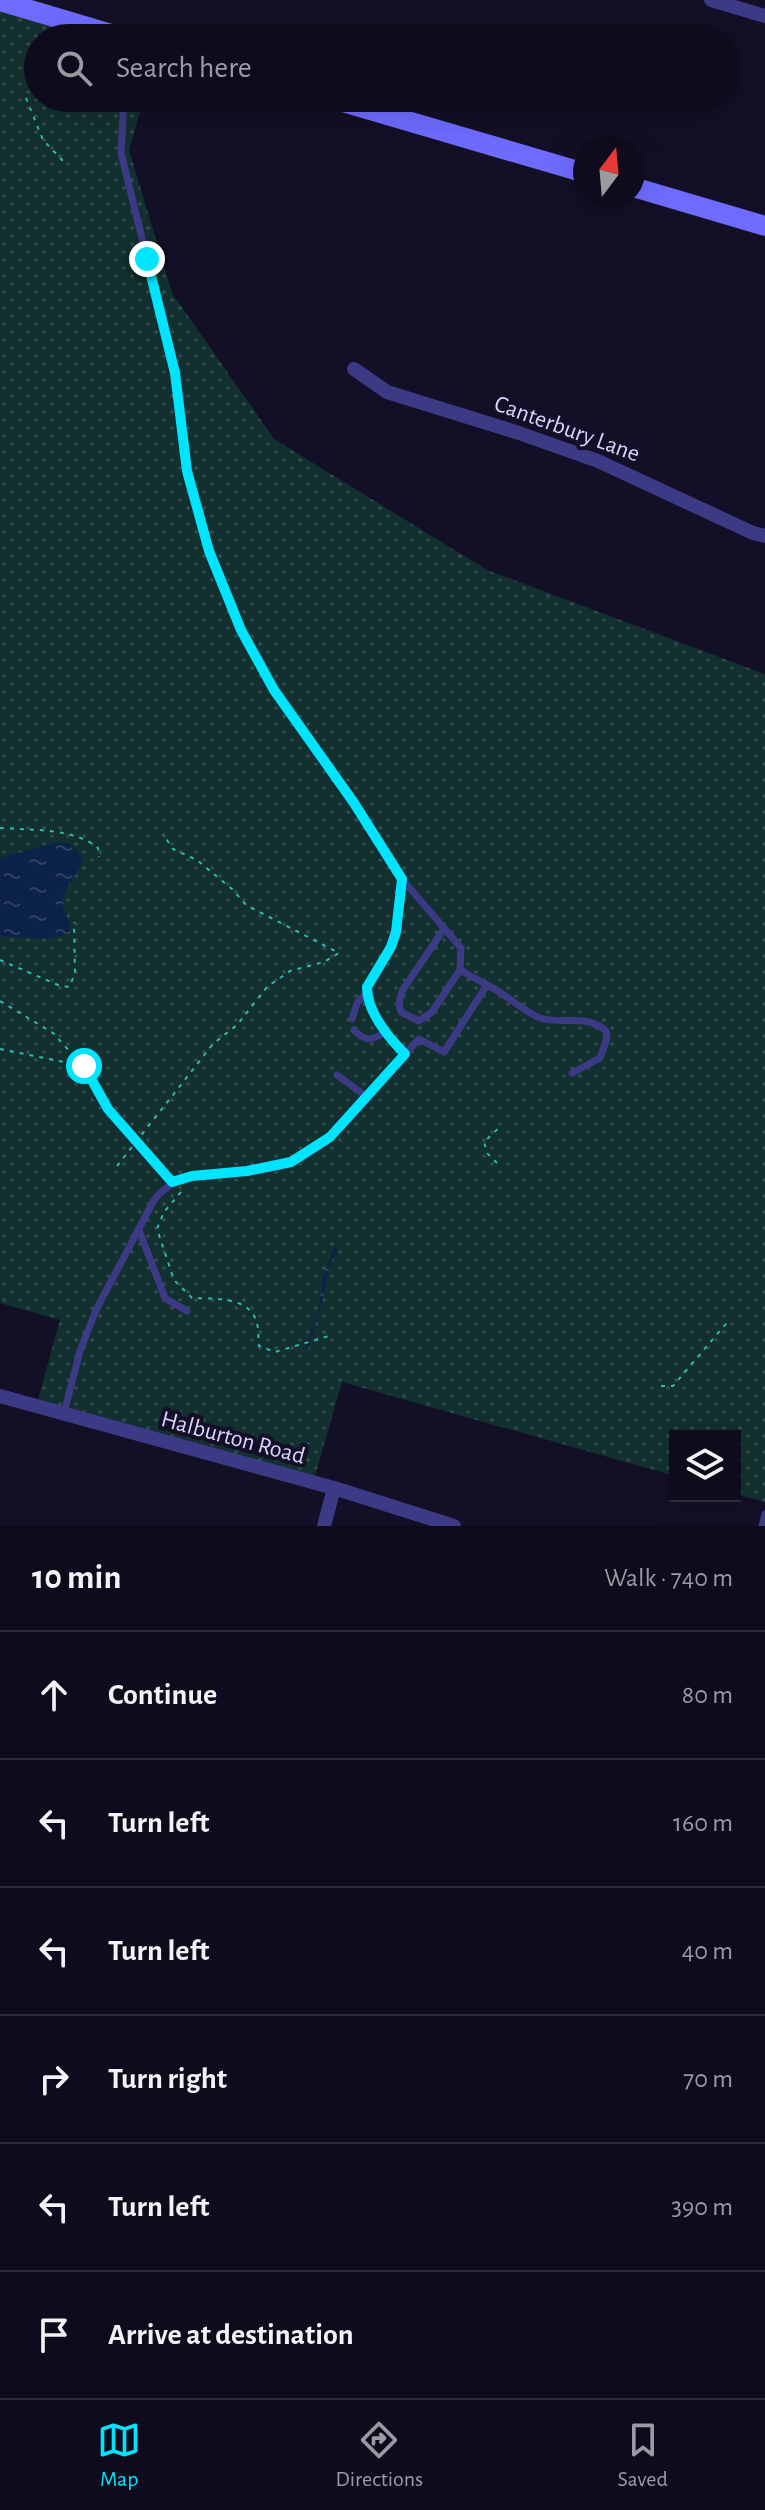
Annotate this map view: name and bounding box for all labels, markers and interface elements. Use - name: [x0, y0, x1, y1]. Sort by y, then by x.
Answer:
- search box: [24, 24, 741, 112]
- icon: search: [52, 46, 96, 90]
- text: Search here: [116, 53, 252, 83]
- north arrow: [573, 136, 645, 208]
- route end: [129, 241, 165, 277]
- street label: Canterbury Lane: [491, 392, 643, 466]
- route start: [66, 1048, 102, 1084]
- street label: Halburton Road: [158, 1407, 308, 1469]
- map controls: [669, 1430, 741, 1502]
- button: layers: [669, 1430, 741, 1502]
- text: 10 min: [32, 1561, 121, 1595]
- text: Walk · 740 m: [604, 1565, 733, 1591]
- icon: ahead: [32, 1673, 76, 1717]
- text: Continue: [108, 1680, 217, 1710]
- text: 80 m: [682, 1682, 733, 1708]
- icon: left: [32, 1801, 76, 1845]
- text: Turn left: [108, 1808, 209, 1838]
- text: 160 m: [673, 1810, 733, 1836]
- icon: left: [32, 1929, 76, 1973]
- text: Turn left: [108, 1936, 209, 1966]
- text: 40 m: [682, 1938, 733, 1964]
- icon: right: [32, 2057, 76, 2101]
- text: Turn right: [108, 2064, 227, 2094]
- text: 70 m: [683, 2066, 733, 2092]
- icon: left: [32, 2185, 76, 2229]
- text: Turn left: [108, 2192, 209, 2222]
- text: 390 m: [671, 2194, 733, 2220]
- icon: arrive: [32, 2313, 76, 2357]
- text: Arrive at destination: [108, 2320, 354, 2350]
- tab: Map: [97, 2418, 141, 2492]
- tab: Directions: [335, 2418, 423, 2492]
- tab: Saved: [617, 2418, 668, 2492]

